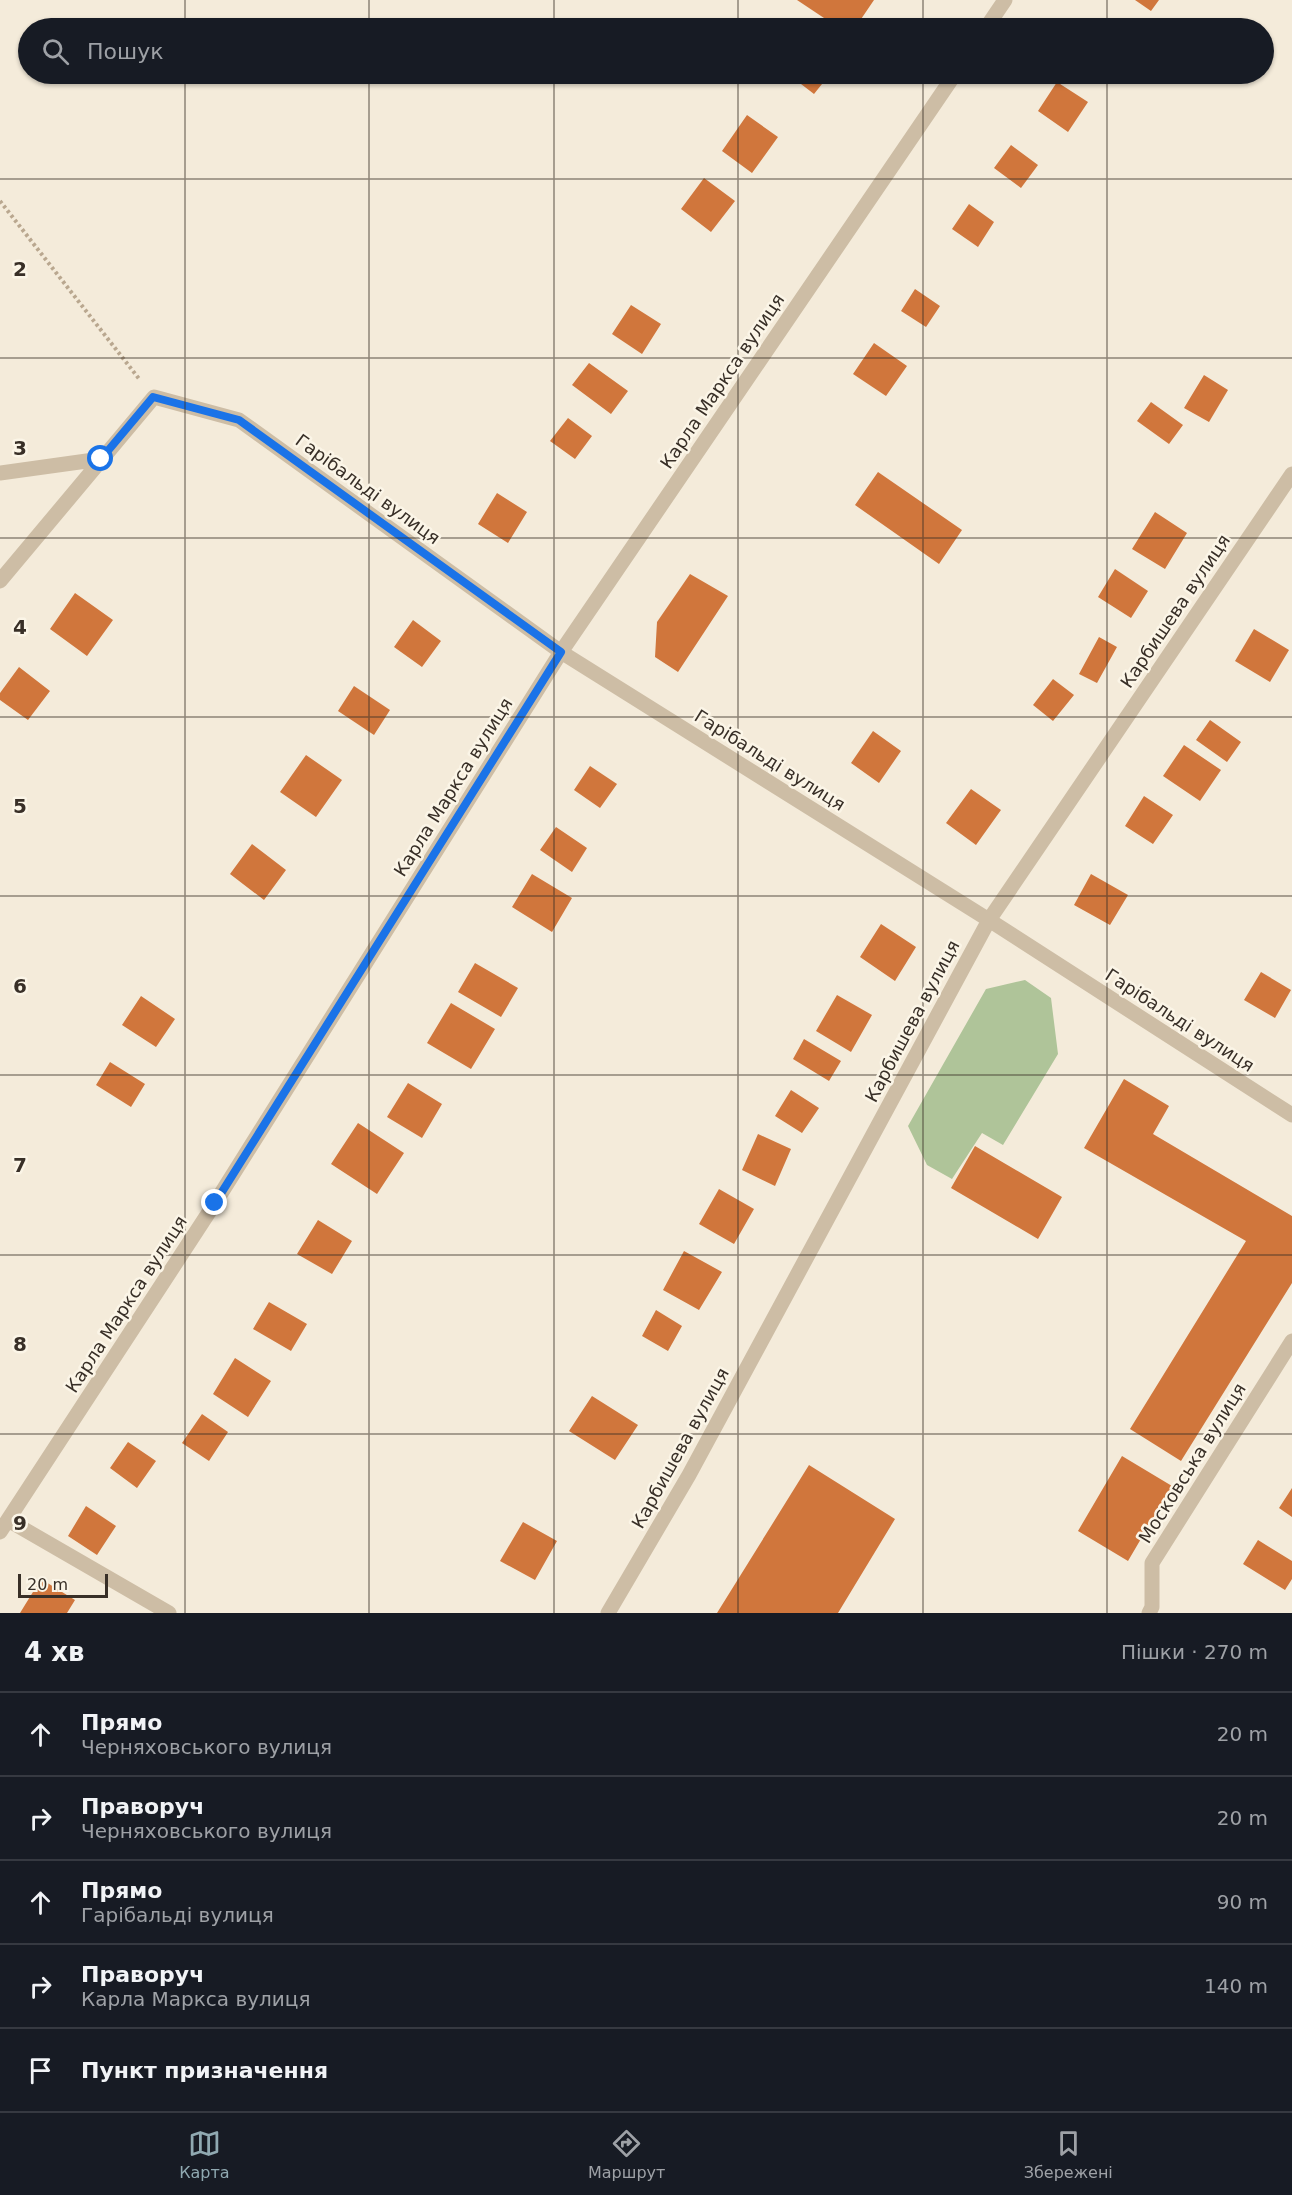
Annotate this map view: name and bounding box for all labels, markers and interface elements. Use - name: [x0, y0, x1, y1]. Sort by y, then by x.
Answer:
- search box: [18, 18, 1274, 84]
- icon: search: [39, 35, 72, 68]
- text: Пошук: [87, 39, 163, 64]
- text: 2: [13, 257, 27, 281]
- street label: Карла Маркса вулиця: [656, 290, 788, 472]
- street label: Гарібальді вулиця: [292, 430, 444, 548]
- text: 3: [13, 436, 27, 460]
- route start: [87, 445, 113, 471]
- street label: Карбишева вулиця: [1116, 530, 1234, 692]
- text: 4: [13, 615, 27, 639]
- street label: Карла Маркса вулиця: [389, 694, 517, 880]
- street label: Гарібальді вулиця: [691, 705, 849, 815]
- text: 5: [13, 794, 27, 818]
- street label: Карбишева вулиця: [860, 936, 964, 1106]
- street label: Гарібальді вулиця: [1102, 964, 1258, 1076]
- text: 6: [13, 974, 27, 998]
- text: 7: [13, 1153, 27, 1177]
- route end: [201, 1189, 227, 1215]
- street label: Карла Маркса вулиця: [61, 1212, 191, 1396]
- text: 8: [13, 1332, 27, 1356]
- street label: Карбишева вулиця: [627, 1364, 733, 1532]
- street label: Московська вулиця: [1134, 1379, 1250, 1547]
- text: 9: [13, 1511, 27, 1535]
- scale bar: [18, 1571, 108, 1598]
- text: 20 m: [27, 1575, 68, 1594]
- text: 4 хв: [24, 1637, 84, 1667]
- text: Пішки · 270 m: [1121, 1640, 1268, 1664]
- text: Прямо: [81, 1710, 162, 1735]
- icon: ahead: [24, 1718, 57, 1751]
- text: 20 m: [1217, 1722, 1268, 1746]
- text: Черняховського вулиця: [81, 1735, 332, 1759]
- text: Праворуч: [81, 1794, 204, 1819]
- icon: right: [24, 1802, 57, 1835]
- text: 20 m: [1217, 1806, 1268, 1830]
- text: Черняховського вулиця: [81, 1819, 332, 1843]
- text: Прямо: [81, 1878, 162, 1903]
- icon: ahead: [24, 1886, 57, 1919]
- text: 90 m: [1217, 1890, 1268, 1914]
- text: Гарібальді вулиця: [81, 1903, 274, 1927]
- text: Праворуч: [81, 1962, 204, 1987]
- icon: right: [24, 1970, 57, 2003]
- text: 140 m: [1204, 1974, 1268, 1998]
- text: Карла Маркса вулиця: [81, 1987, 311, 2011]
- icon: arrive: [24, 2054, 57, 2087]
- text: Пункт призначення: [81, 2058, 328, 2083]
- tab: Карта: [179, 2127, 230, 2182]
- tab: Маршрут: [588, 2127, 665, 2182]
- tab: Збережені: [1024, 2127, 1113, 2182]

